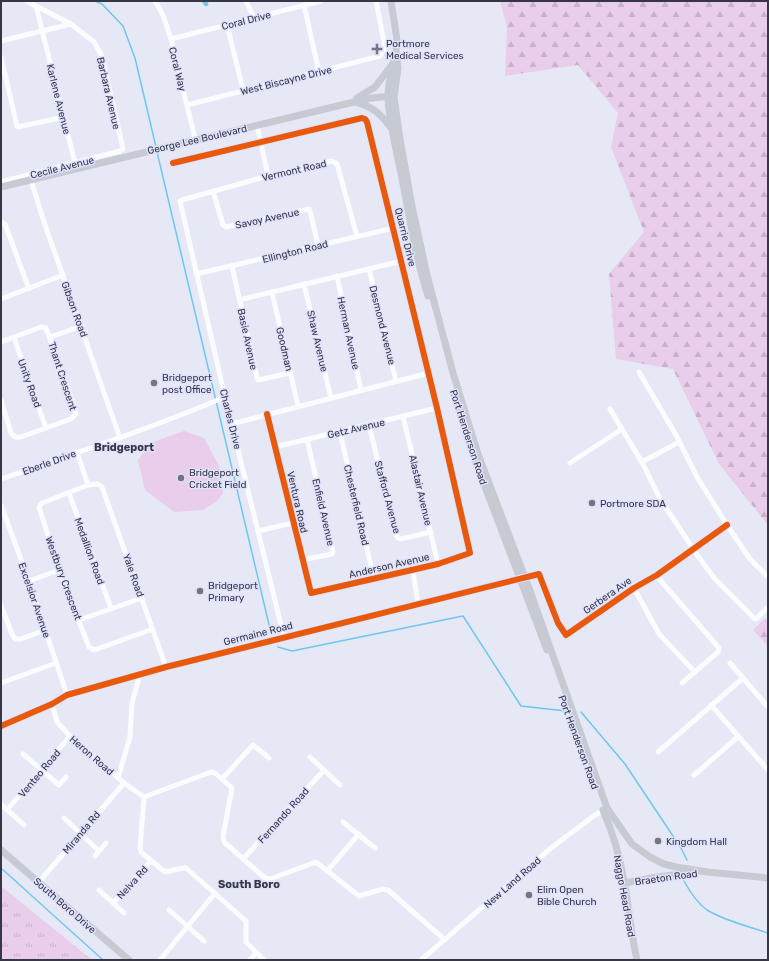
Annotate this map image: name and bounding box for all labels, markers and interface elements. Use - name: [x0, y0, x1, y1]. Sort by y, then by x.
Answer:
- street label: Coral Drive: [220, 9, 273, 33]
- place label: Portmore Medical Services: [386, 38, 464, 62]
- marker: Portmore Medical Services: [371, 43, 383, 55]
- street label: Coral Way: [166, 46, 188, 93]
- street label: Barbara Avenue: [94, 56, 122, 131]
- street label: Karlene Avenue: [43, 63, 73, 136]
- street label: West Biscayne Drive: [239, 64, 334, 98]
- street label: George Lee Boulevard: [146, 123, 248, 157]
- street label: Cecile Avenue: [29, 154, 96, 182]
- street label: Vermont Road: [261, 158, 328, 184]
- street label: Savoy Avenue: [234, 206, 301, 232]
- street label: Quarrie Drive: [392, 206, 418, 268]
- street label: Ellington Road: [261, 238, 329, 266]
- street label: Gibson Road: [58, 280, 90, 339]
- street label: Desmond Avenue: [366, 284, 398, 367]
- street label: Herman Avenue: [334, 296, 362, 371]
- street label: Basie Avenue: [235, 307, 259, 371]
- street label: Shaw Avenue: [304, 309, 330, 374]
- street label: Goodman: [273, 326, 295, 372]
- street label: Thant Crescent: [45, 340, 79, 412]
- street label: Unity Road: [15, 357, 43, 409]
- place label: Bridgeport post Office: [162, 372, 212, 396]
- marker: Bridgeport post Office: [149, 378, 159, 388]
- street label: Charles Drive: [217, 388, 243, 451]
- street label: Port Henderson Road: [447, 388, 489, 487]
- street label: Getz Avenue: [326, 416, 387, 441]
- district label: Bridgeport: [94, 441, 154, 454]
- street label: Eberle Drive: [21, 448, 78, 478]
- street label: Alastair Avenue: [406, 454, 434, 527]
- street label: Stafford Avenue: [372, 459, 403, 535]
- street label: Chesterfield Road: [341, 464, 371, 547]
- place label: Bridgeport Cricket Field: [189, 467, 247, 491]
- street label: Ventura Road: [284, 470, 310, 534]
- marker: Bridgeport Cricket Field: [176, 473, 186, 483]
- street label: Enfield Avenue: [309, 477, 337, 547]
- marker: Portmore SDA: [587, 498, 597, 508]
- place label: Portmore SDA: [600, 498, 666, 510]
- street label: Medallion Road: [71, 516, 107, 586]
- street label: Westbury Crescent: [42, 535, 84, 622]
- street label: Anderson Avenue: [348, 551, 431, 581]
- street label: Yale Road: [120, 552, 146, 599]
- street label: Excelsior Avenue: [16, 561, 53, 640]
- street label: Gerbera Ave: [581, 574, 634, 617]
- place label: Bridgeport Primary: [208, 580, 258, 604]
- marker: Bridgeport Primary: [195, 586, 205, 596]
- street label: Germaine Road: [222, 620, 294, 648]
- street label: Port Henderson Road: [555, 694, 601, 791]
- street label: Heron Road: [67, 733, 116, 778]
- street label: Venteo Road: [16, 747, 63, 800]
- street label: Fernando Road: [256, 785, 312, 846]
- street label: Miranda Rd: [60, 809, 103, 856]
- marker: Kingdom Hall: [653, 836, 663, 846]
- place label: Kingdom Hall: [666, 836, 727, 848]
- street label: Naggo Head Road: [611, 854, 637, 938]
- street label: New Land Road: [482, 855, 544, 911]
- street label: Nelva Rd: [115, 863, 151, 902]
- street label: Braeton Road: [634, 868, 698, 888]
- street label: South Boro Drive: [31, 875, 98, 936]
- district label: South Boro: [218, 878, 280, 891]
- place label: Elim Open Bible Church: [537, 884, 597, 908]
- marker: Elim Open Bible Church: [524, 890, 534, 900]

